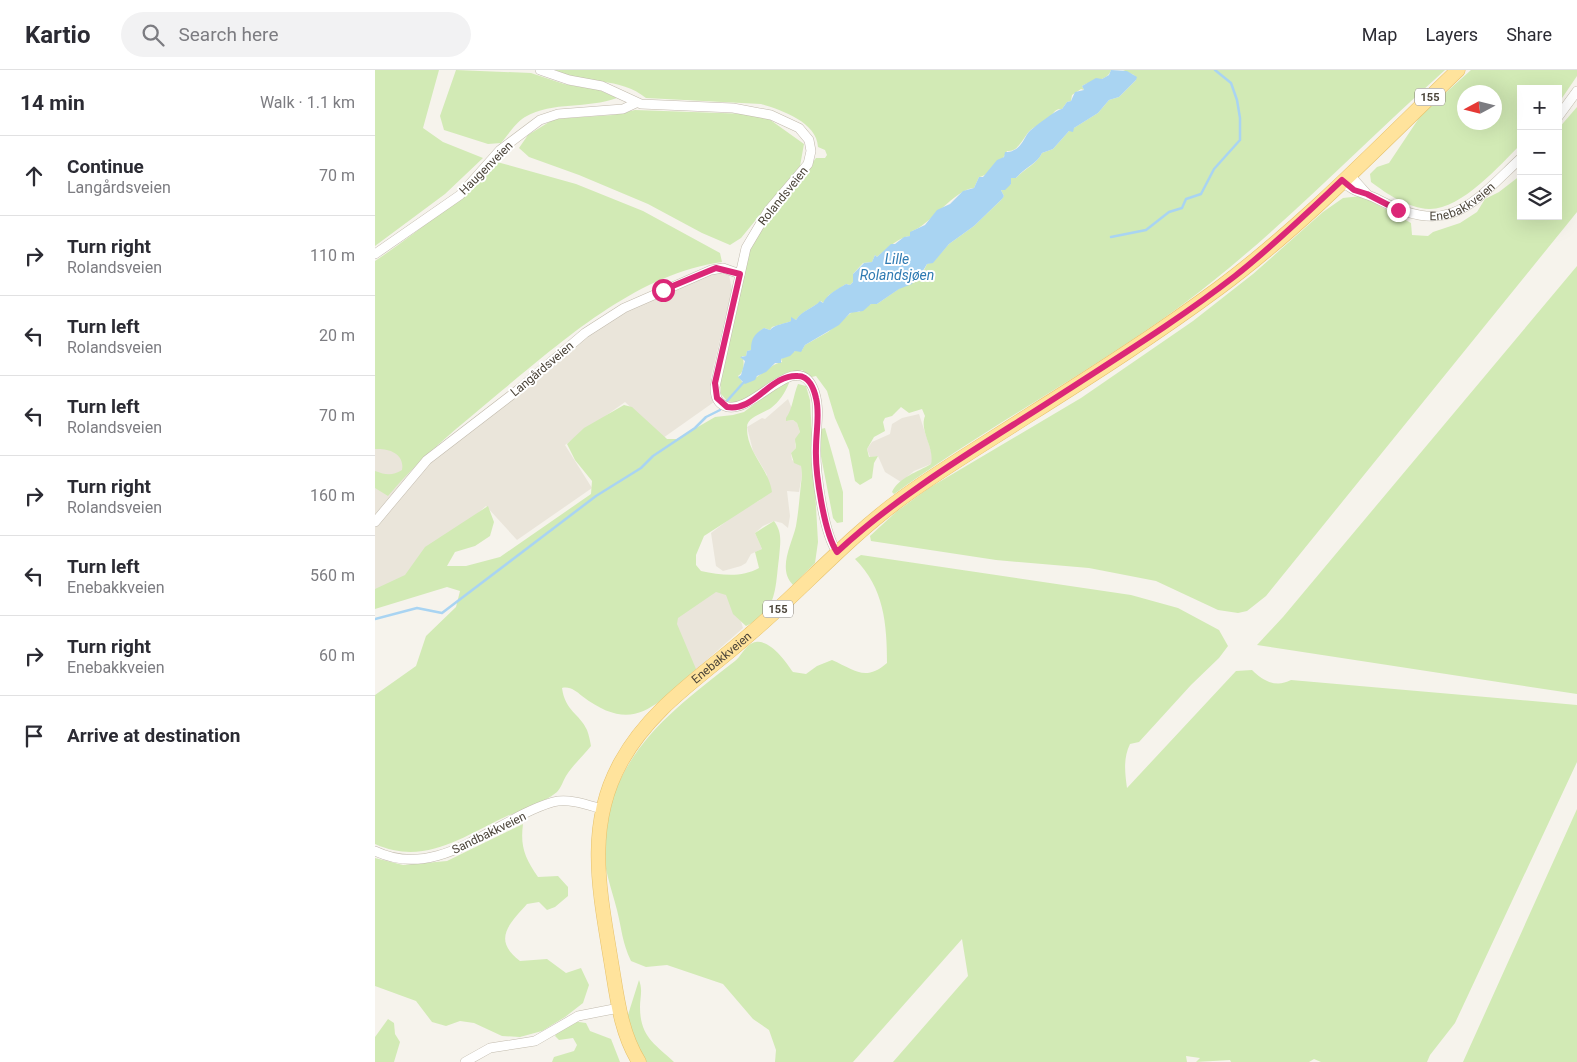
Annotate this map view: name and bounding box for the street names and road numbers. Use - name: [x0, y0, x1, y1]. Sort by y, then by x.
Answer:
- road number: 155: [1415, 88, 1445, 106]
- street label: Haugenveien: [456, 138, 516, 198]
- street label: Rolandsveien: [755, 164, 811, 228]
- street label: Enebakkveien: [1429, 180, 1498, 223]
- street label: Langårdsveien: [508, 339, 576, 399]
- road number: 155: [763, 600, 793, 618]
- street label: Enebakkveien: [689, 629, 754, 687]
- street label: Sandbakkveien: [450, 809, 528, 857]

